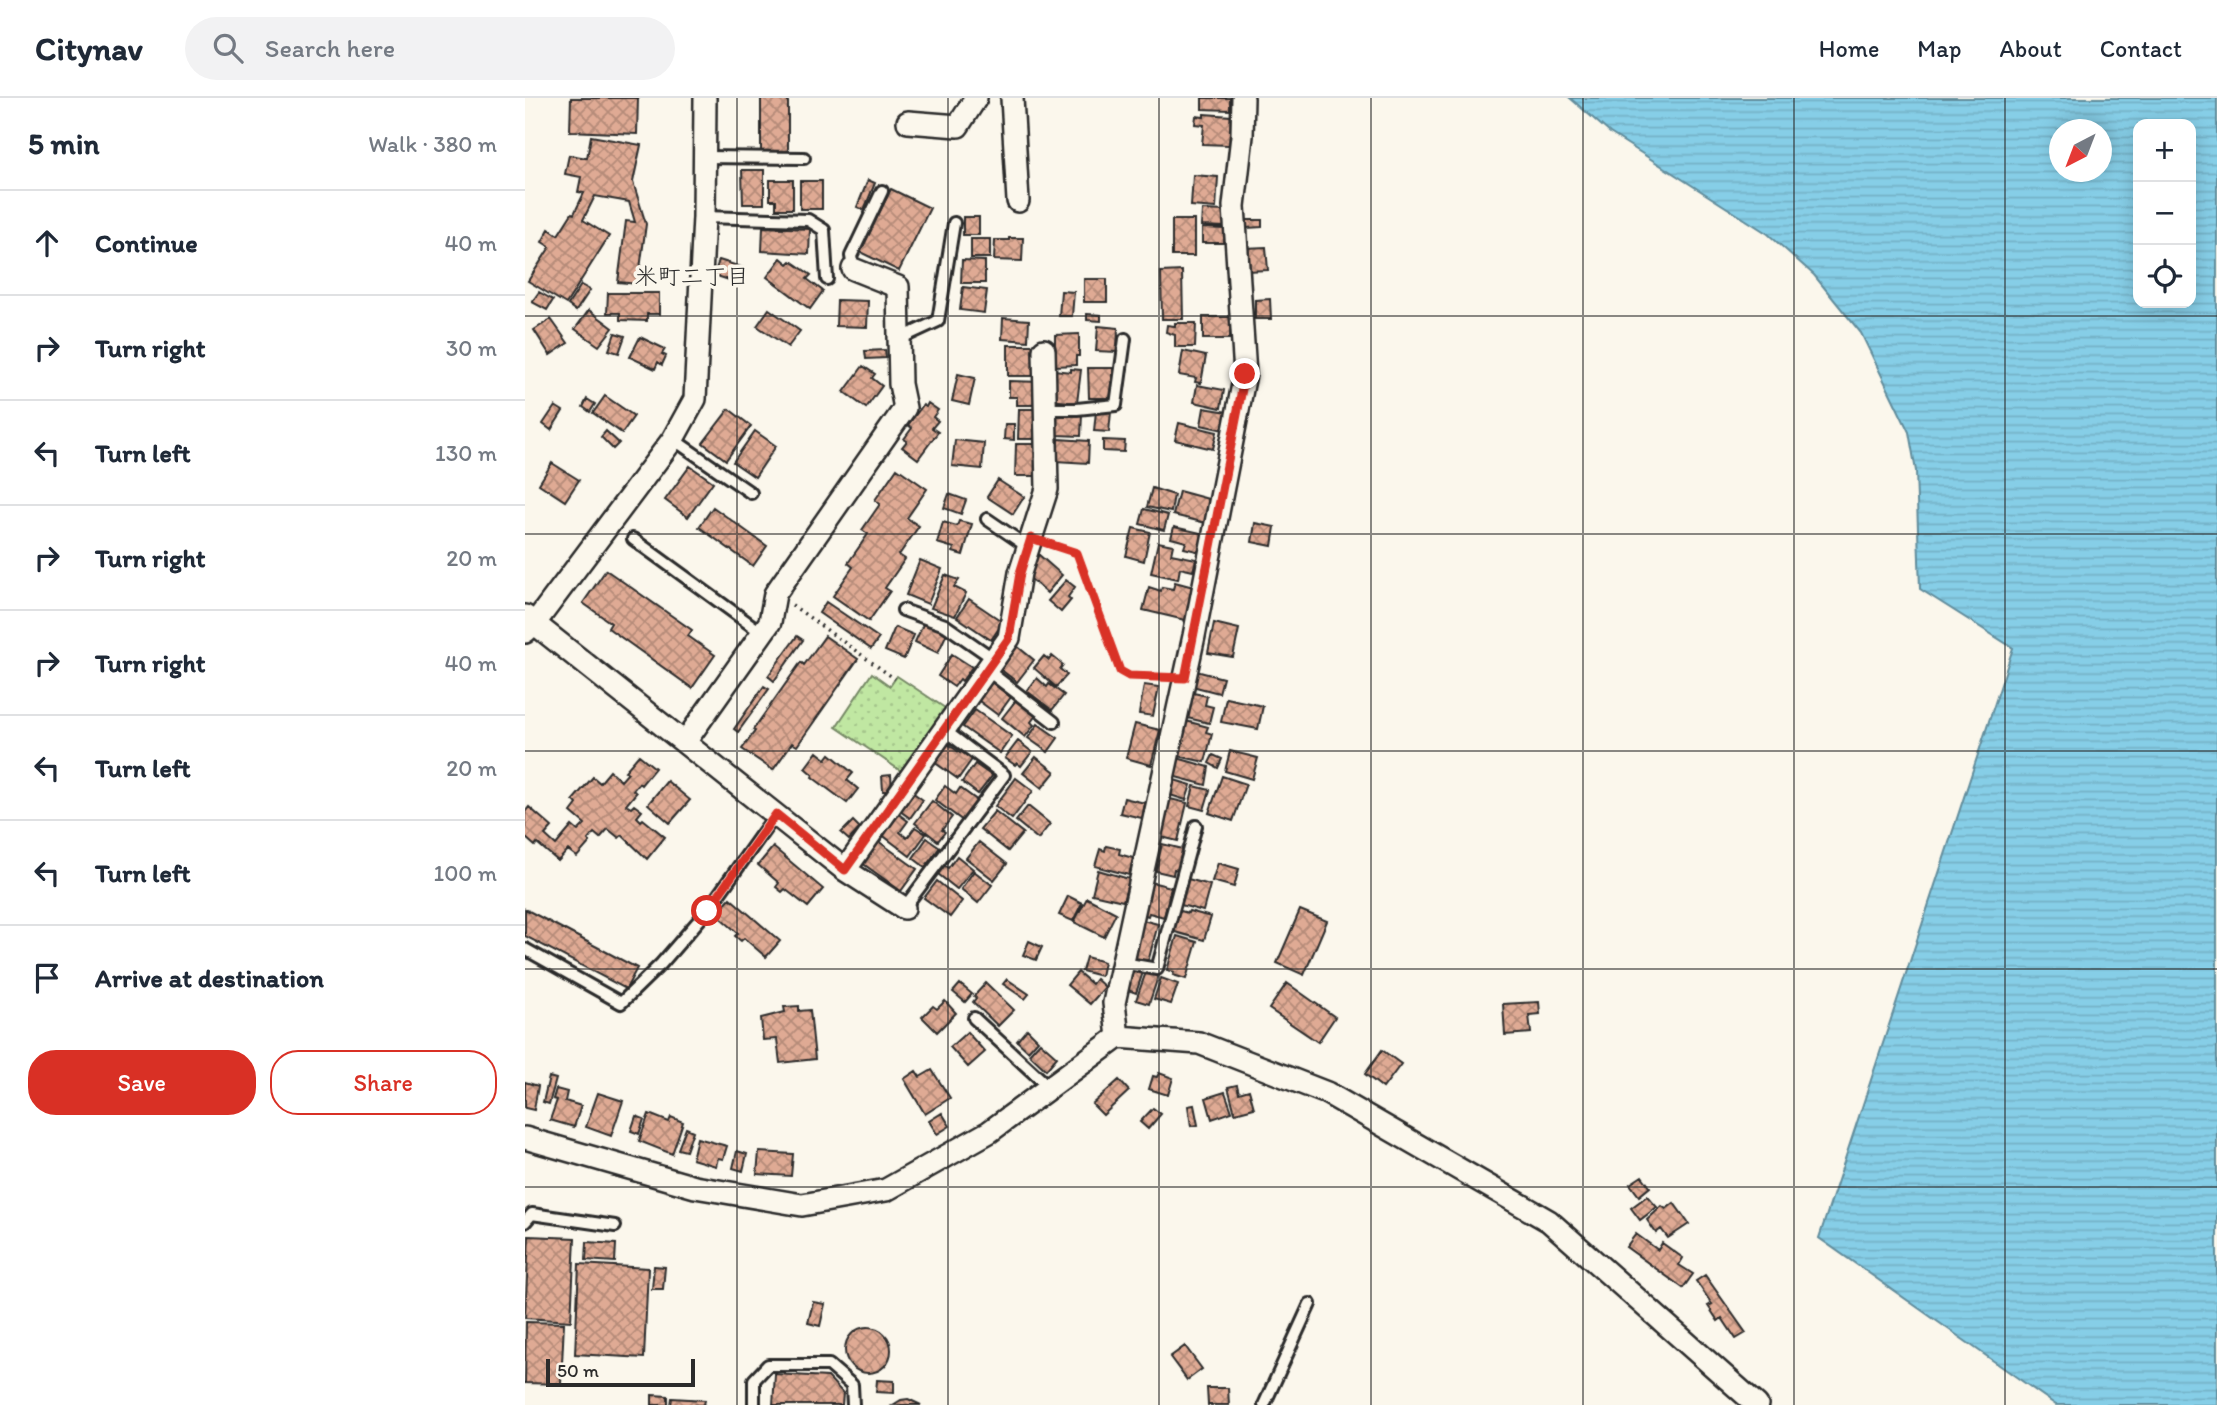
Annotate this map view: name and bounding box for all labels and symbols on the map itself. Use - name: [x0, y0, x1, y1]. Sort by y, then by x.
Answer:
- north arrow: [2049, 119, 2112, 182]
- district label: 米町二丁目: [635, 262, 750, 290]
- route end: [1229, 358, 1260, 389]
- route start: [691, 895, 722, 926]
- scale bar: [546, 1356, 695, 1388]

